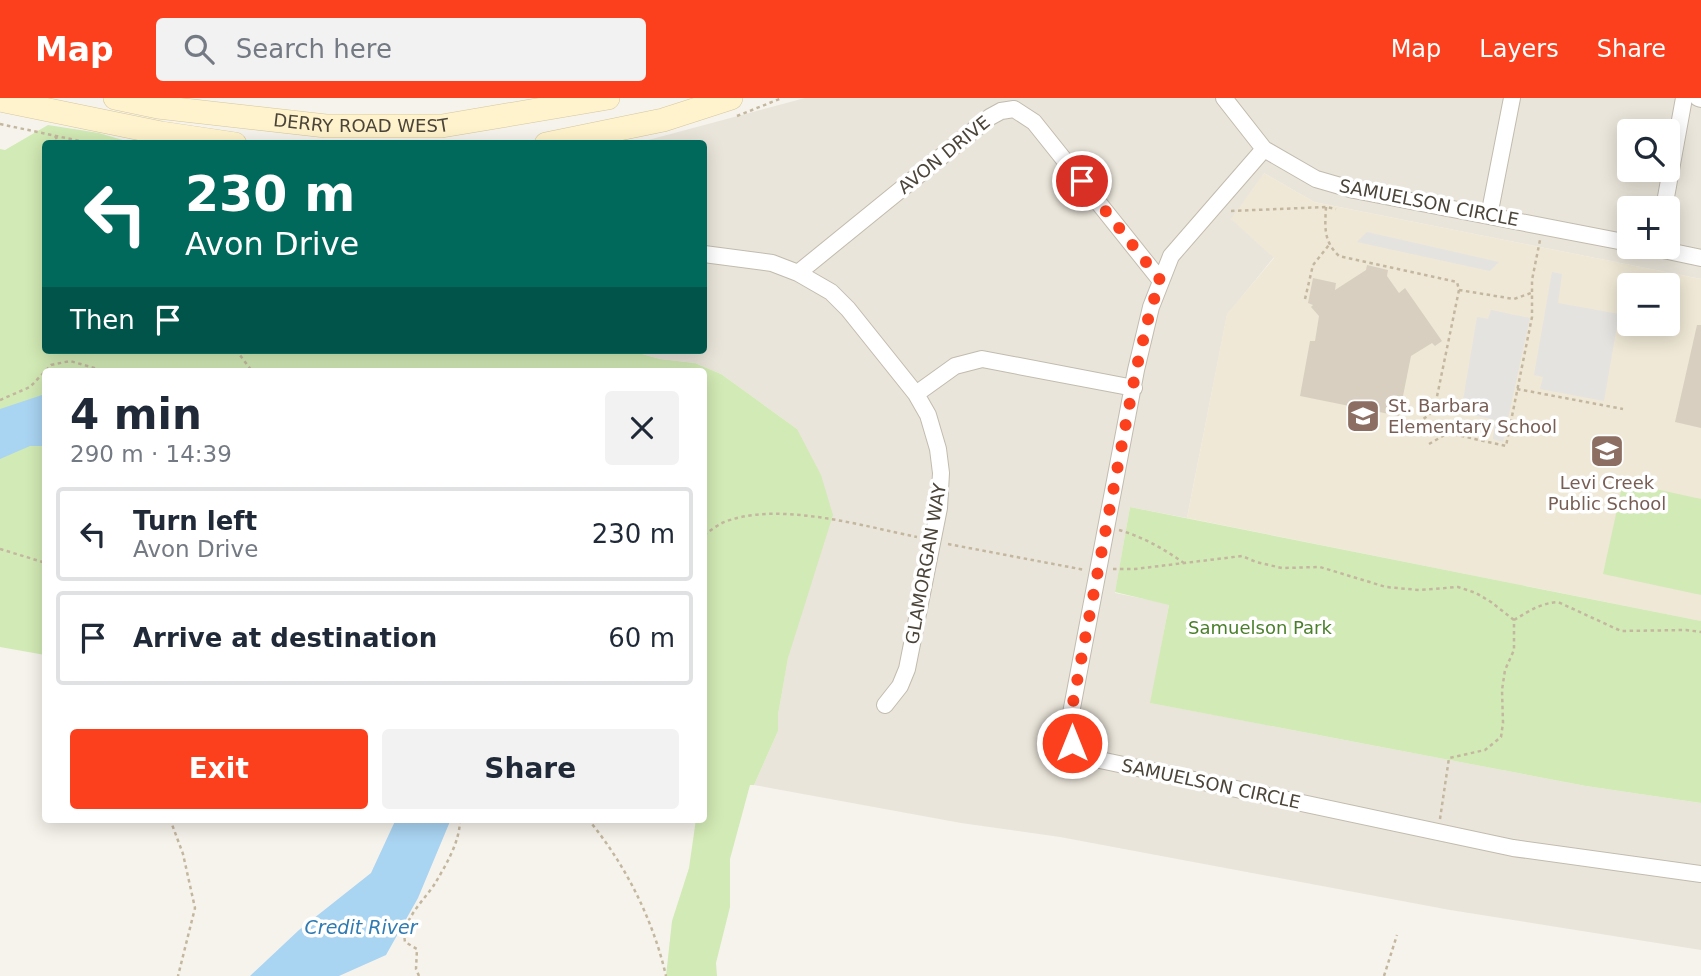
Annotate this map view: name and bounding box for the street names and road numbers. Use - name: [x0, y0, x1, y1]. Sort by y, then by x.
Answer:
- street label: DERRY ROAD WEST: [272, 109, 451, 137]
- street label: AVON DRIVE: [894, 111, 994, 198]
- street label: SAMUELSON CIRCLE: [1338, 175, 1521, 230]
- street label: GLAMORGAN WAY: [901, 481, 950, 646]
- street label: SAMUELSON CIRCLE: [1120, 754, 1303, 813]

